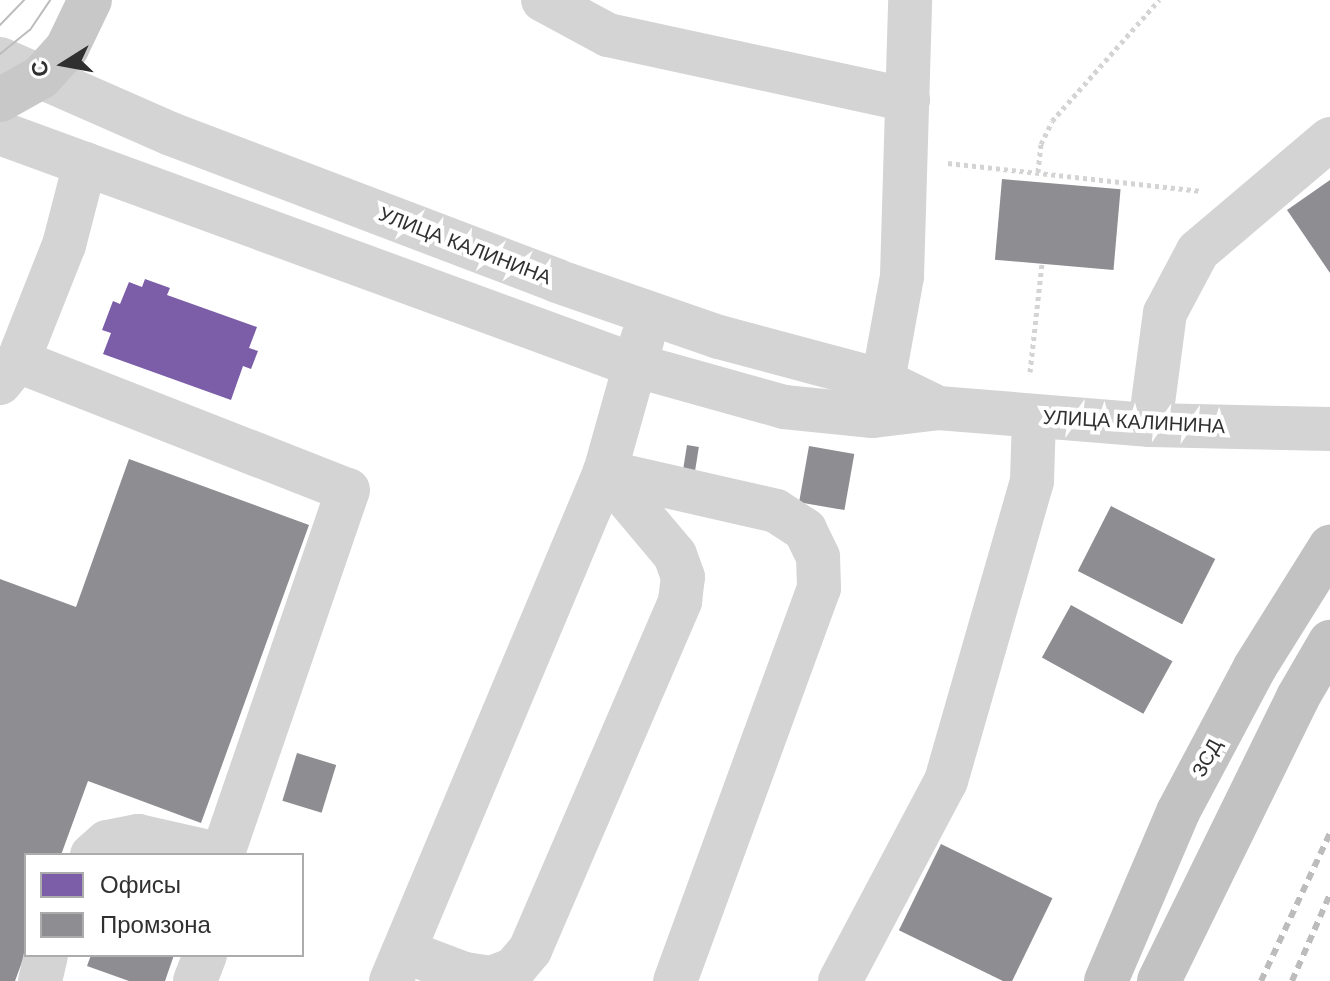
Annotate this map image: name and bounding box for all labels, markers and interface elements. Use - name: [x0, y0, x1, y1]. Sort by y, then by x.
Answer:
- north arrow: [24, 24, 104, 104]
- text: С: [26, 58, 54, 79]
- street label: УЛИЦА КАЛИНИНА: [375, 202, 555, 290]
- street label: УЛИЦА КАЛИНИНА: [1042, 405, 1226, 439]
- street label: ЗСД: [1187, 735, 1227, 781]
- legend: [24, 853, 304, 957]
- text: Офисы: [100, 871, 181, 898]
- text: Промзона: [100, 911, 211, 938]

